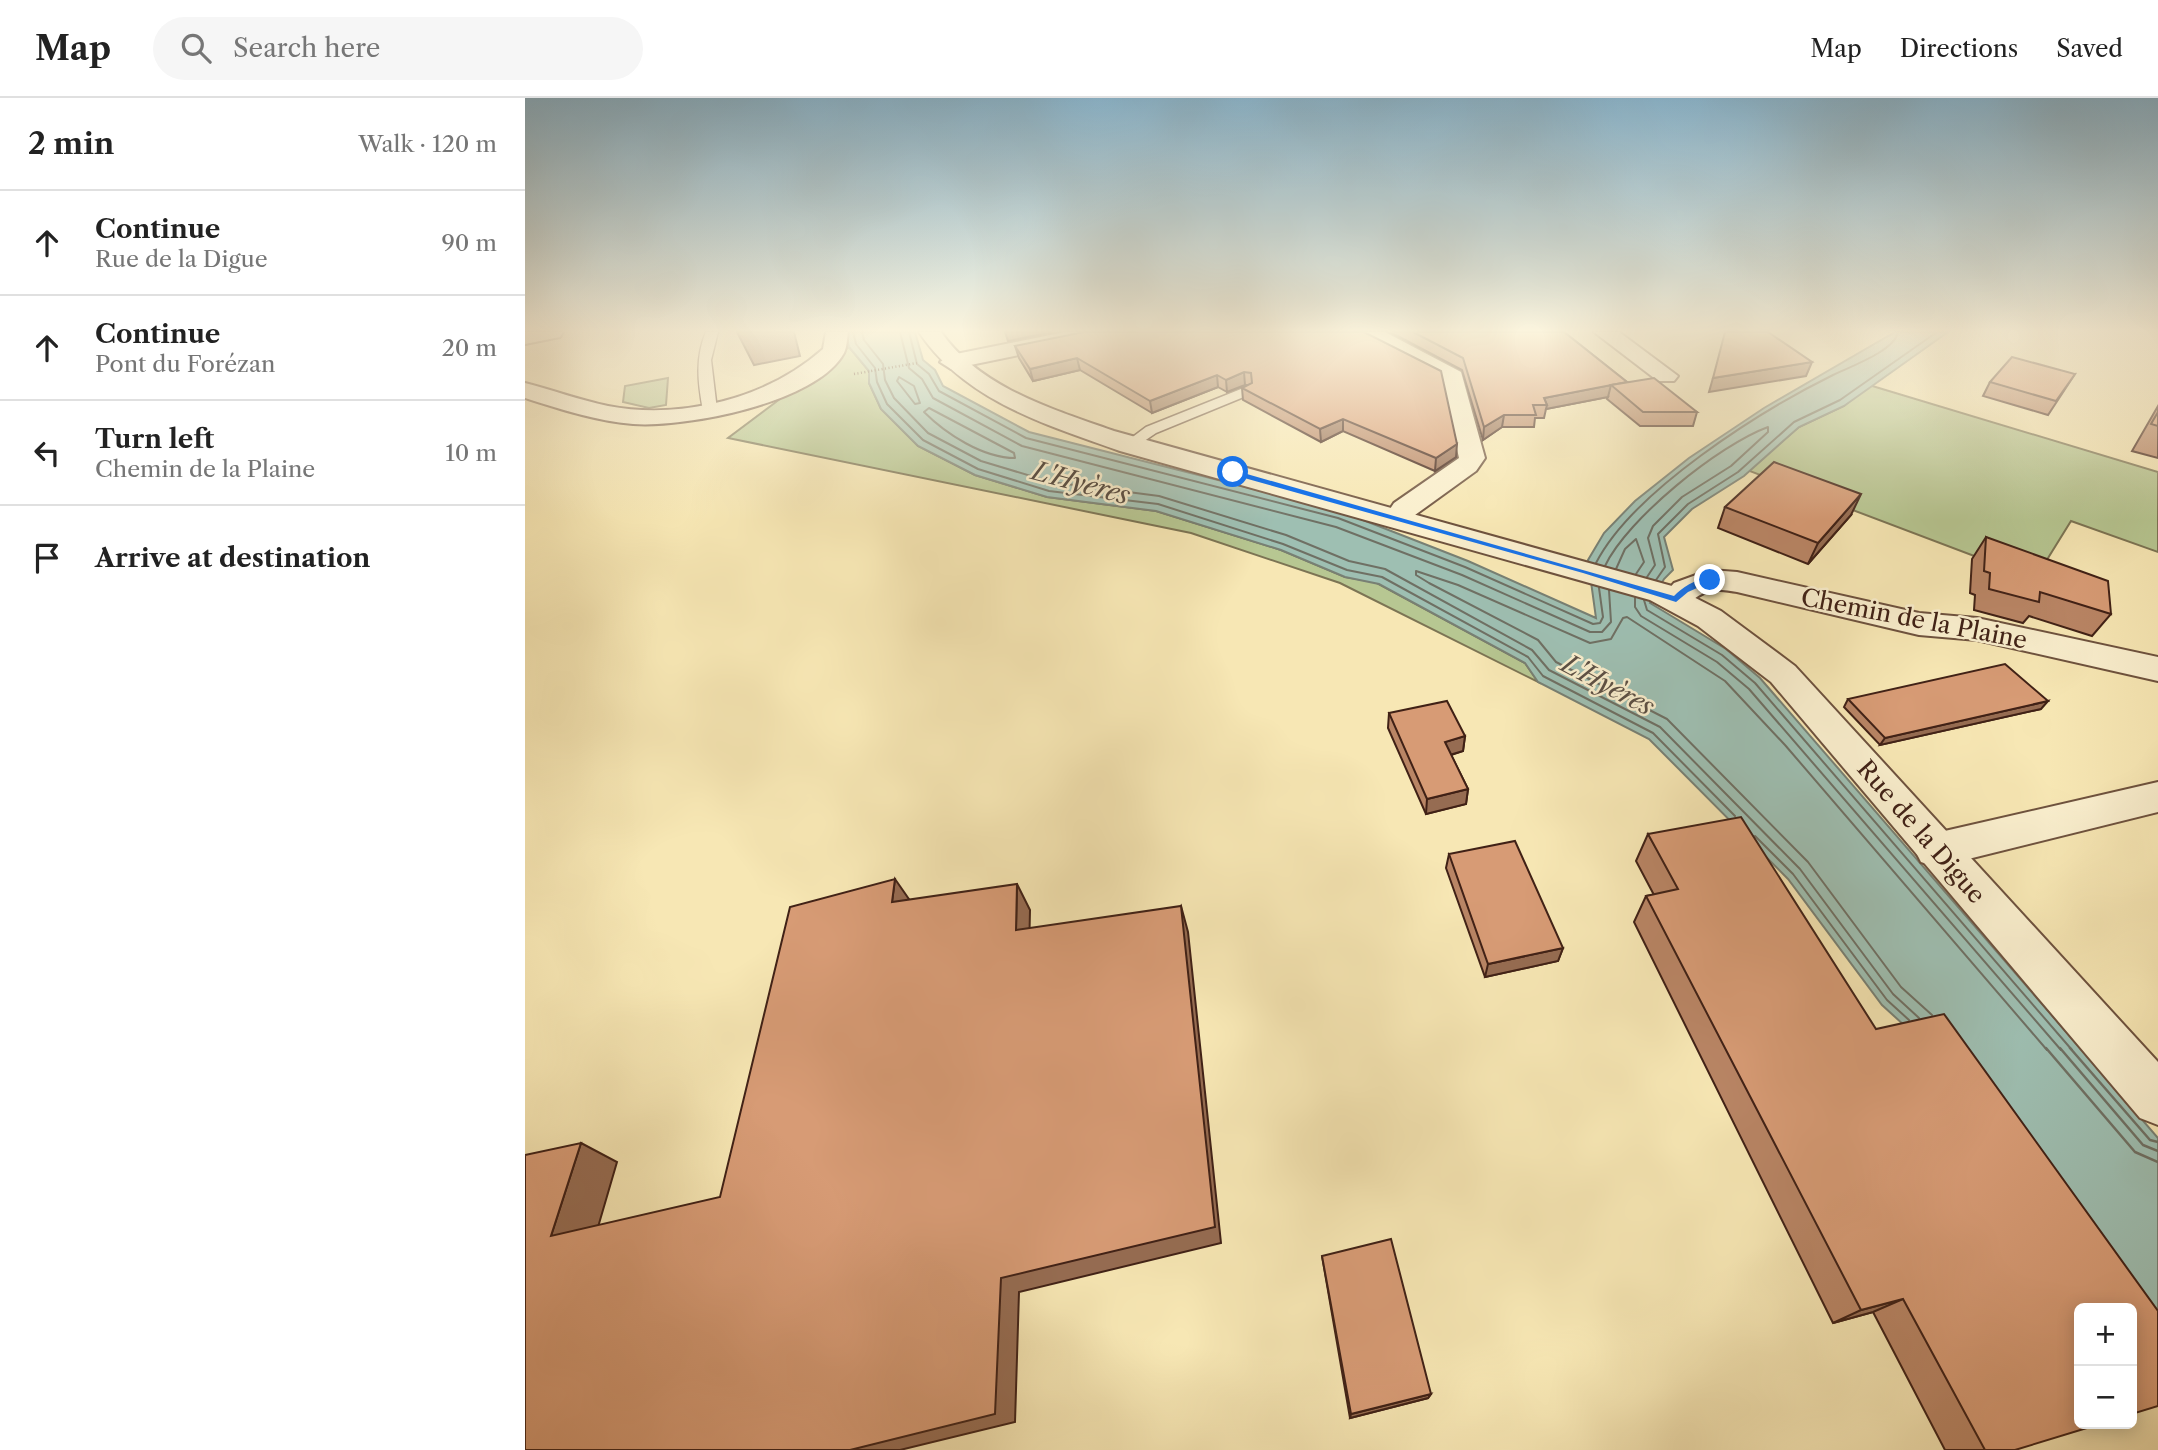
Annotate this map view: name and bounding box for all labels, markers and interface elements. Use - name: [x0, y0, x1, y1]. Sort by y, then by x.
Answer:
- search box: [153, 17, 643, 80]
- text: Map: [35, 28, 111, 69]
- icon: search: [177, 29, 215, 67]
- text: Search here: [233, 32, 380, 64]
- text: Map: [1810, 34, 1862, 63]
- text: Directions: [1900, 34, 2018, 63]
- text: Saved: [2056, 34, 2123, 63]
- text: 2 min: [28, 125, 114, 162]
- text: Walk · 120 m: [358, 130, 497, 158]
- text: Continue: [95, 213, 220, 245]
- icon: ahead: [28, 224, 66, 262]
- text: 90 m: [441, 229, 497, 257]
- text: Rue de la Digue: [95, 245, 268, 273]
- text: Continue: [95, 318, 220, 350]
- icon: ahead: [28, 329, 66, 367]
- text: 20 m: [442, 334, 497, 362]
- text: Pont du Forézan: [95, 350, 275, 378]
- text: Turn left: [95, 423, 214, 455]
- icon: left: [28, 434, 66, 472]
- text: 10 m: [445, 439, 497, 467]
- water label: L'Hyères: [1027, 454, 1134, 512]
- text: Chemin de la Plaine: [95, 455, 315, 483]
- route start: [1217, 456, 1248, 487]
- icon: arrive: [28, 539, 66, 577]
- text: Arrive at destination: [95, 542, 370, 574]
- route end: [1694, 564, 1725, 595]
- street label: Chemin de la Plaine: [1799, 582, 2030, 655]
- water label: L'Hyères: [1554, 646, 1660, 723]
- street label: Rue de la Digue: [1851, 754, 1991, 909]
- map controls: [2074, 1303, 2137, 1429]
- button: +: [2074, 1303, 2137, 1366]
- button: −: [2074, 1366, 2137, 1429]

